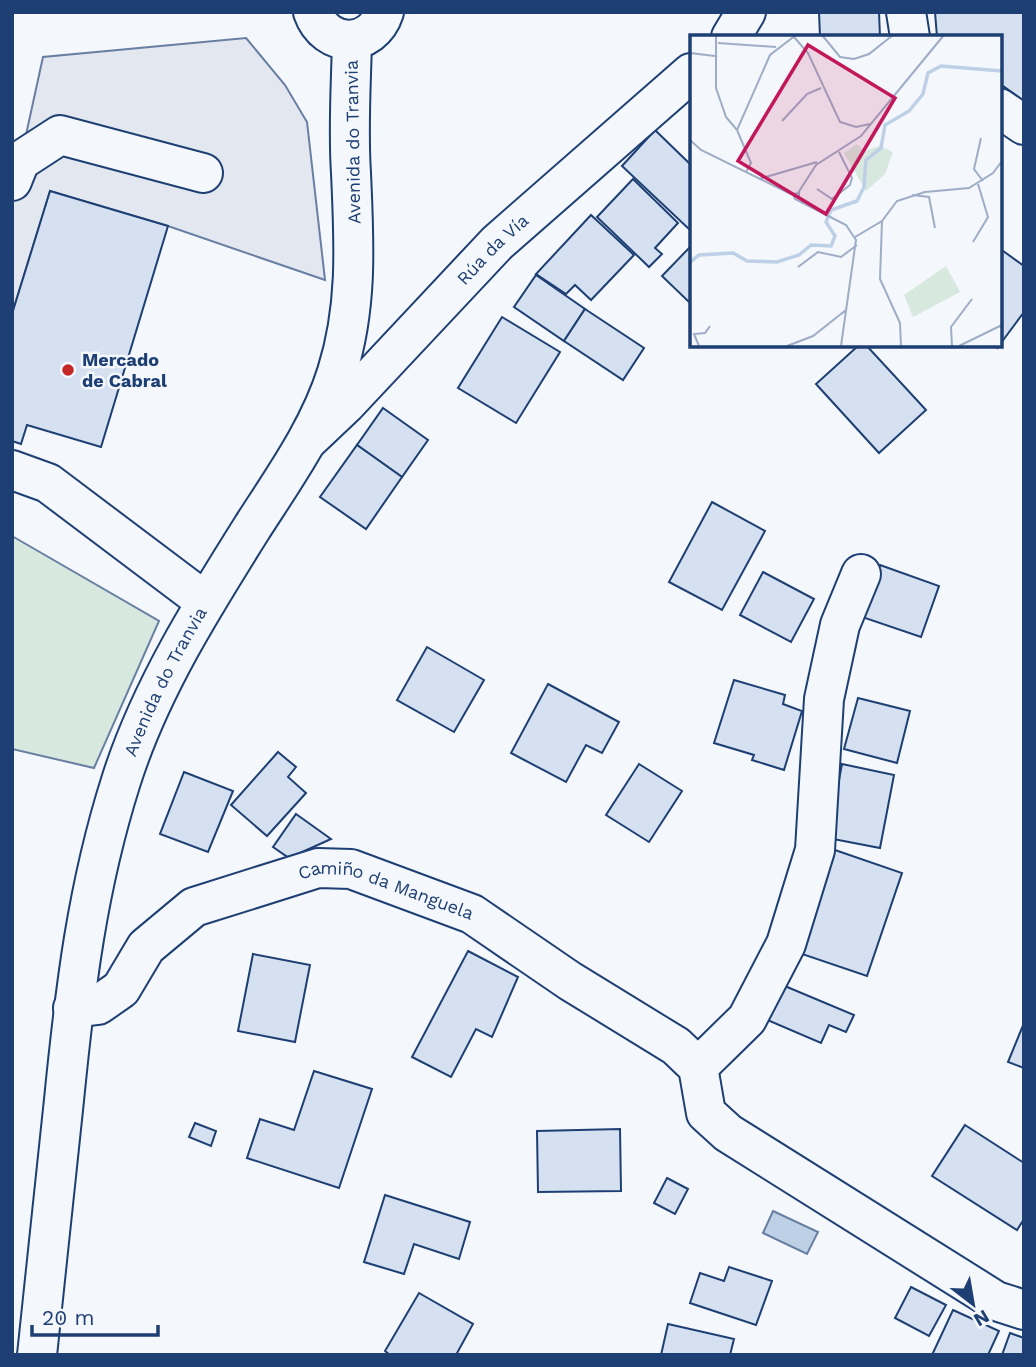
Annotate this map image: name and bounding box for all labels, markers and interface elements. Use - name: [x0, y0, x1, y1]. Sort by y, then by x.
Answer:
- inset map: [690, 35, 1001, 346]
- street label: Avenida do Tranvia: [341, 60, 364, 224]
- street label: Rúa da Vía: [452, 209, 532, 289]
- place label: Mercado de Cabral: [82, 349, 167, 391]
- marker: Mercado de Cabral: [60, 362, 76, 378]
- street label: Avenida do Tranvia: [119, 603, 211, 759]
- street label: Camiño da Manguela: [295, 857, 477, 924]
- north arrow: [938, 1269, 1008, 1339]
- scale bar: [32, 1294, 158, 1338]
- text: 20 m: [42, 1305, 94, 1330]
- text: N: [970, 1305, 993, 1332]

